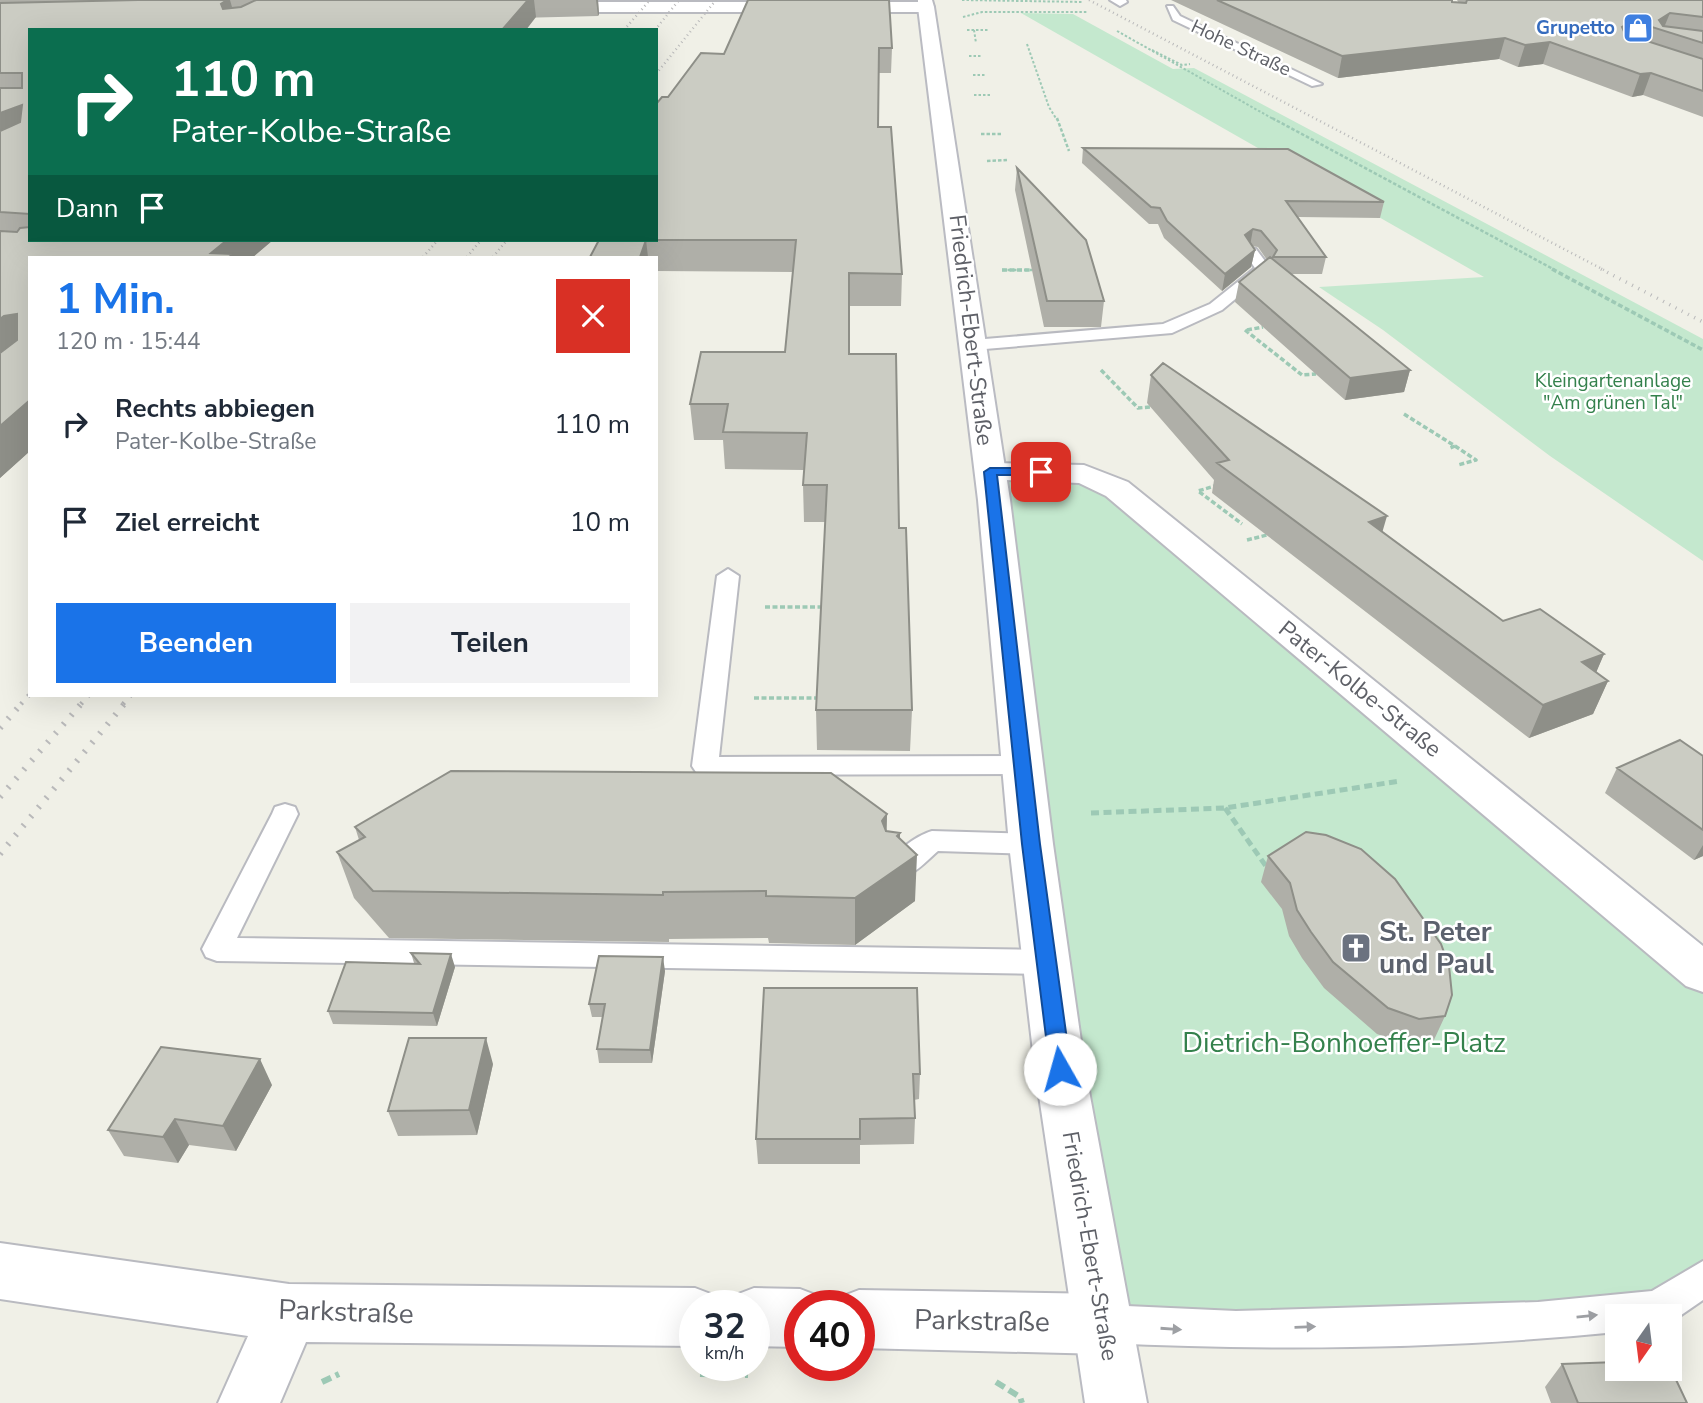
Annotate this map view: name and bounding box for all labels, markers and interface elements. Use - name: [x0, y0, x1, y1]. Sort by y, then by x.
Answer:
- shop icon: Grupetto: [1621, 11, 1655, 45]
- street label: Hohe Straße: [1187, 13, 1295, 83]
- place label: Grupetto: [1536, 15, 1615, 41]
- text: 110 m: [171, 46, 315, 113]
- icon: right: [56, 56, 147, 147]
- text: Pater-Kolbe-Straße: [171, 110, 451, 153]
- icon: arrive: [133, 189, 171, 227]
- text: Dann: [56, 191, 119, 226]
- street label: Friedrich-Ebert-Straße: [941, 213, 1001, 447]
- text: 1 Min.: [56, 271, 175, 328]
- button: close: [556, 279, 630, 353]
- text: 120 m · 15:44: [56, 326, 201, 357]
- park label: Kleingartenanlage "Am grünen Tal": [1535, 368, 1691, 416]
- text: Rechts abbiegen: [115, 391, 315, 426]
- icon: right: [56, 405, 94, 443]
- text: 110 m: [554, 407, 630, 442]
- text: Pater-Kolbe-Straße: [115, 426, 317, 457]
- pin: [1011, 442, 1071, 502]
- icon: arrive: [1022, 453, 1060, 491]
- icon: arrive: [56, 503, 94, 541]
- text: Ziel erreicht: [115, 505, 259, 540]
- text: 10 m: [570, 505, 630, 540]
- button: Beenden: [56, 603, 336, 683]
- button: Teilen: [350, 603, 630, 683]
- street label: Pater-Kolbe-Straße: [1272, 614, 1448, 764]
- place label: St. Peter und Paul: [1379, 913, 1494, 983]
- church icon: St. Peter und Paul: [1339, 931, 1373, 965]
- park label: Dietrich-Bonhoeffer-Platz: [1182, 1024, 1506, 1062]
- position arrow: [1023, 1032, 1097, 1106]
- street label: Friedrich-Ebert-Straße: [1055, 1129, 1125, 1363]
- speed limit sign: 40: [784, 1290, 875, 1381]
- street label: Parkstraße: [278, 1291, 414, 1333]
- street label: Parkstraße: [914, 1301, 1050, 1341]
- text: 32: [703, 1303, 746, 1350]
- north arrow: [1605, 1304, 1682, 1381]
- map controls: [1605, 1304, 1682, 1381]
- one-way arrow: [1577, 1310, 1599, 1321]
- one-way arrow: [1294, 1322, 1316, 1333]
- one-way arrow: [1160, 1323, 1182, 1334]
- text: km/h: [705, 1341, 744, 1365]

